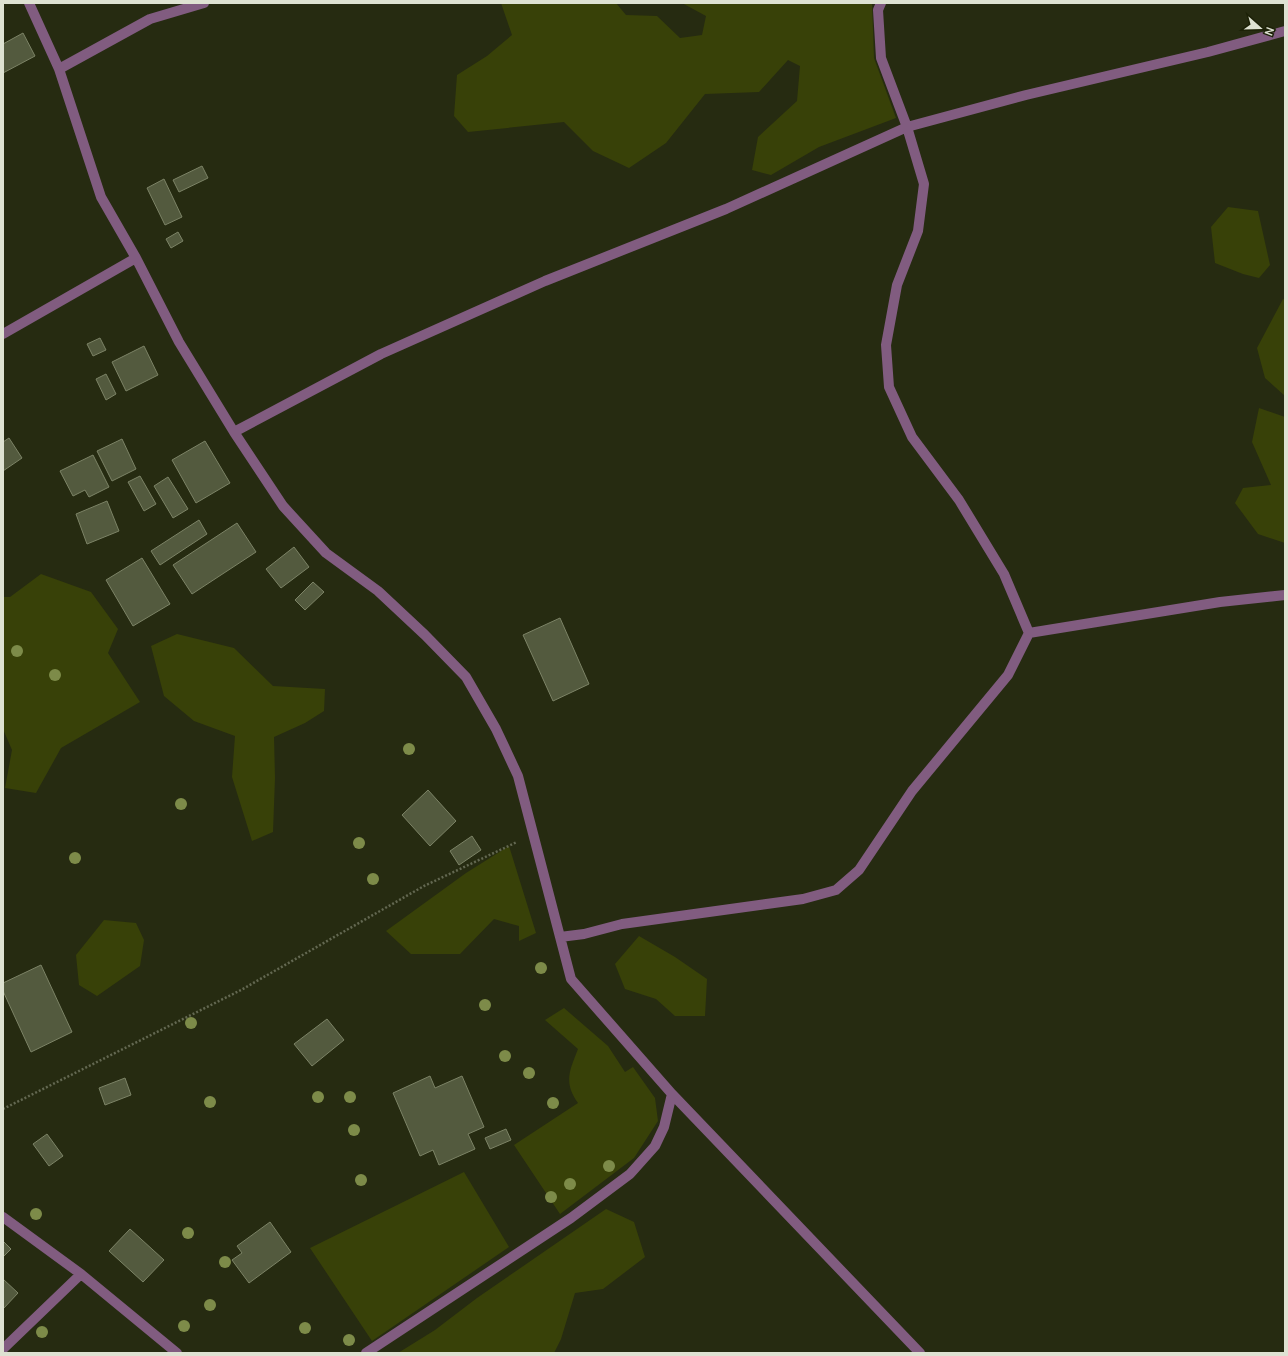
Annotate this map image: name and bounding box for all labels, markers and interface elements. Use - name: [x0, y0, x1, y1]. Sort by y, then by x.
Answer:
- north arrow: [1240, 8, 1280, 48]
- text: N: [1261, 25, 1278, 38]

